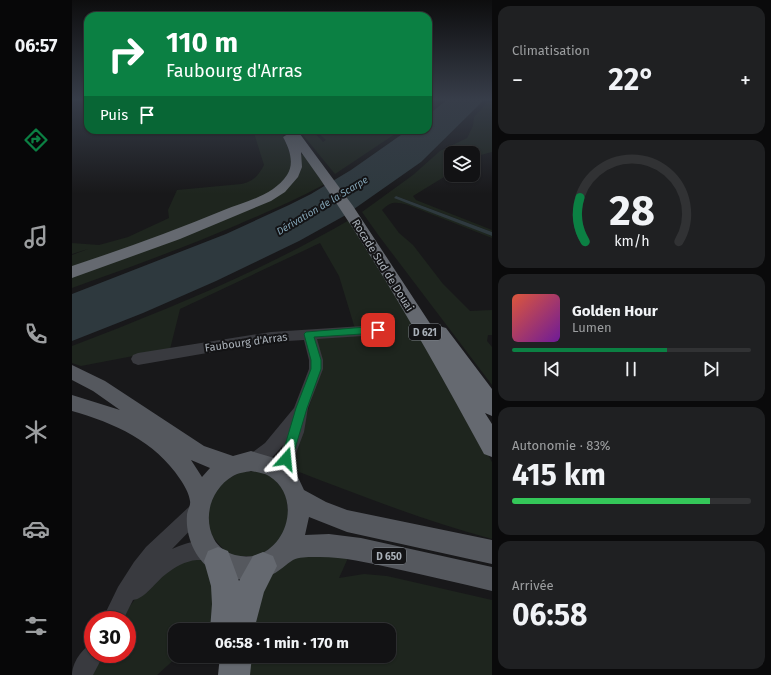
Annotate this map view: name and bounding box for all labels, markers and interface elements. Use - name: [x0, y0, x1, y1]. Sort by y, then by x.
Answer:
- text: 110 m: [166, 26, 238, 59]
- icon: right: [100, 28, 152, 80]
- text: 06:57: [15, 35, 57, 57]
- text: Climatisation: [512, 43, 590, 58]
- text: Faubourg d'Arras: [166, 60, 302, 82]
- text: 22°: [608, 62, 655, 98]
- text: −: [512, 67, 523, 94]
- text: +: [740, 67, 751, 94]
- icon: arrive: [136, 104, 158, 126]
- text: Puis: [100, 106, 128, 124]
- icon: directions: [22, 126, 50, 154]
- map controls: [444, 146, 480, 182]
- button: layers: [444, 146, 480, 182]
- water label: Dérivation de la Scarpe: [275, 174, 370, 238]
- text: 28: [609, 185, 654, 235]
- street label: Rocade Sud de Douai: [349, 217, 416, 314]
- icon: music: [22, 223, 50, 251]
- text: km/h: [614, 232, 649, 249]
- text: Golden Hour: [572, 302, 658, 320]
- pin: [361, 313, 395, 347]
- icon: arrive: [367, 319, 389, 341]
- icon: phone: [22, 320, 50, 348]
- text: Lumen: [572, 320, 612, 335]
- road number: D 621: [409, 324, 441, 340]
- street label: Faubourg d'Arras: [204, 330, 288, 355]
- icon: previous: [541, 358, 563, 380]
- icon: pause: [620, 358, 642, 380]
- icon: next: [700, 358, 722, 380]
- icon: climate: [22, 418, 50, 446]
- position arrow: [265, 438, 307, 480]
- text: Autonomie · 83%: [512, 438, 611, 453]
- text: 415 km: [512, 457, 606, 493]
- icon: car: [22, 515, 50, 543]
- road number: D 650: [372, 548, 406, 564]
- text: Arrivée: [512, 578, 554, 593]
- text: 06:58: [512, 597, 587, 633]
- speed limit sign: 30: [84, 611, 136, 663]
- icon: filters: [22, 612, 50, 640]
- text: 06:58 · 1 min · 170 m: [215, 634, 349, 652]

